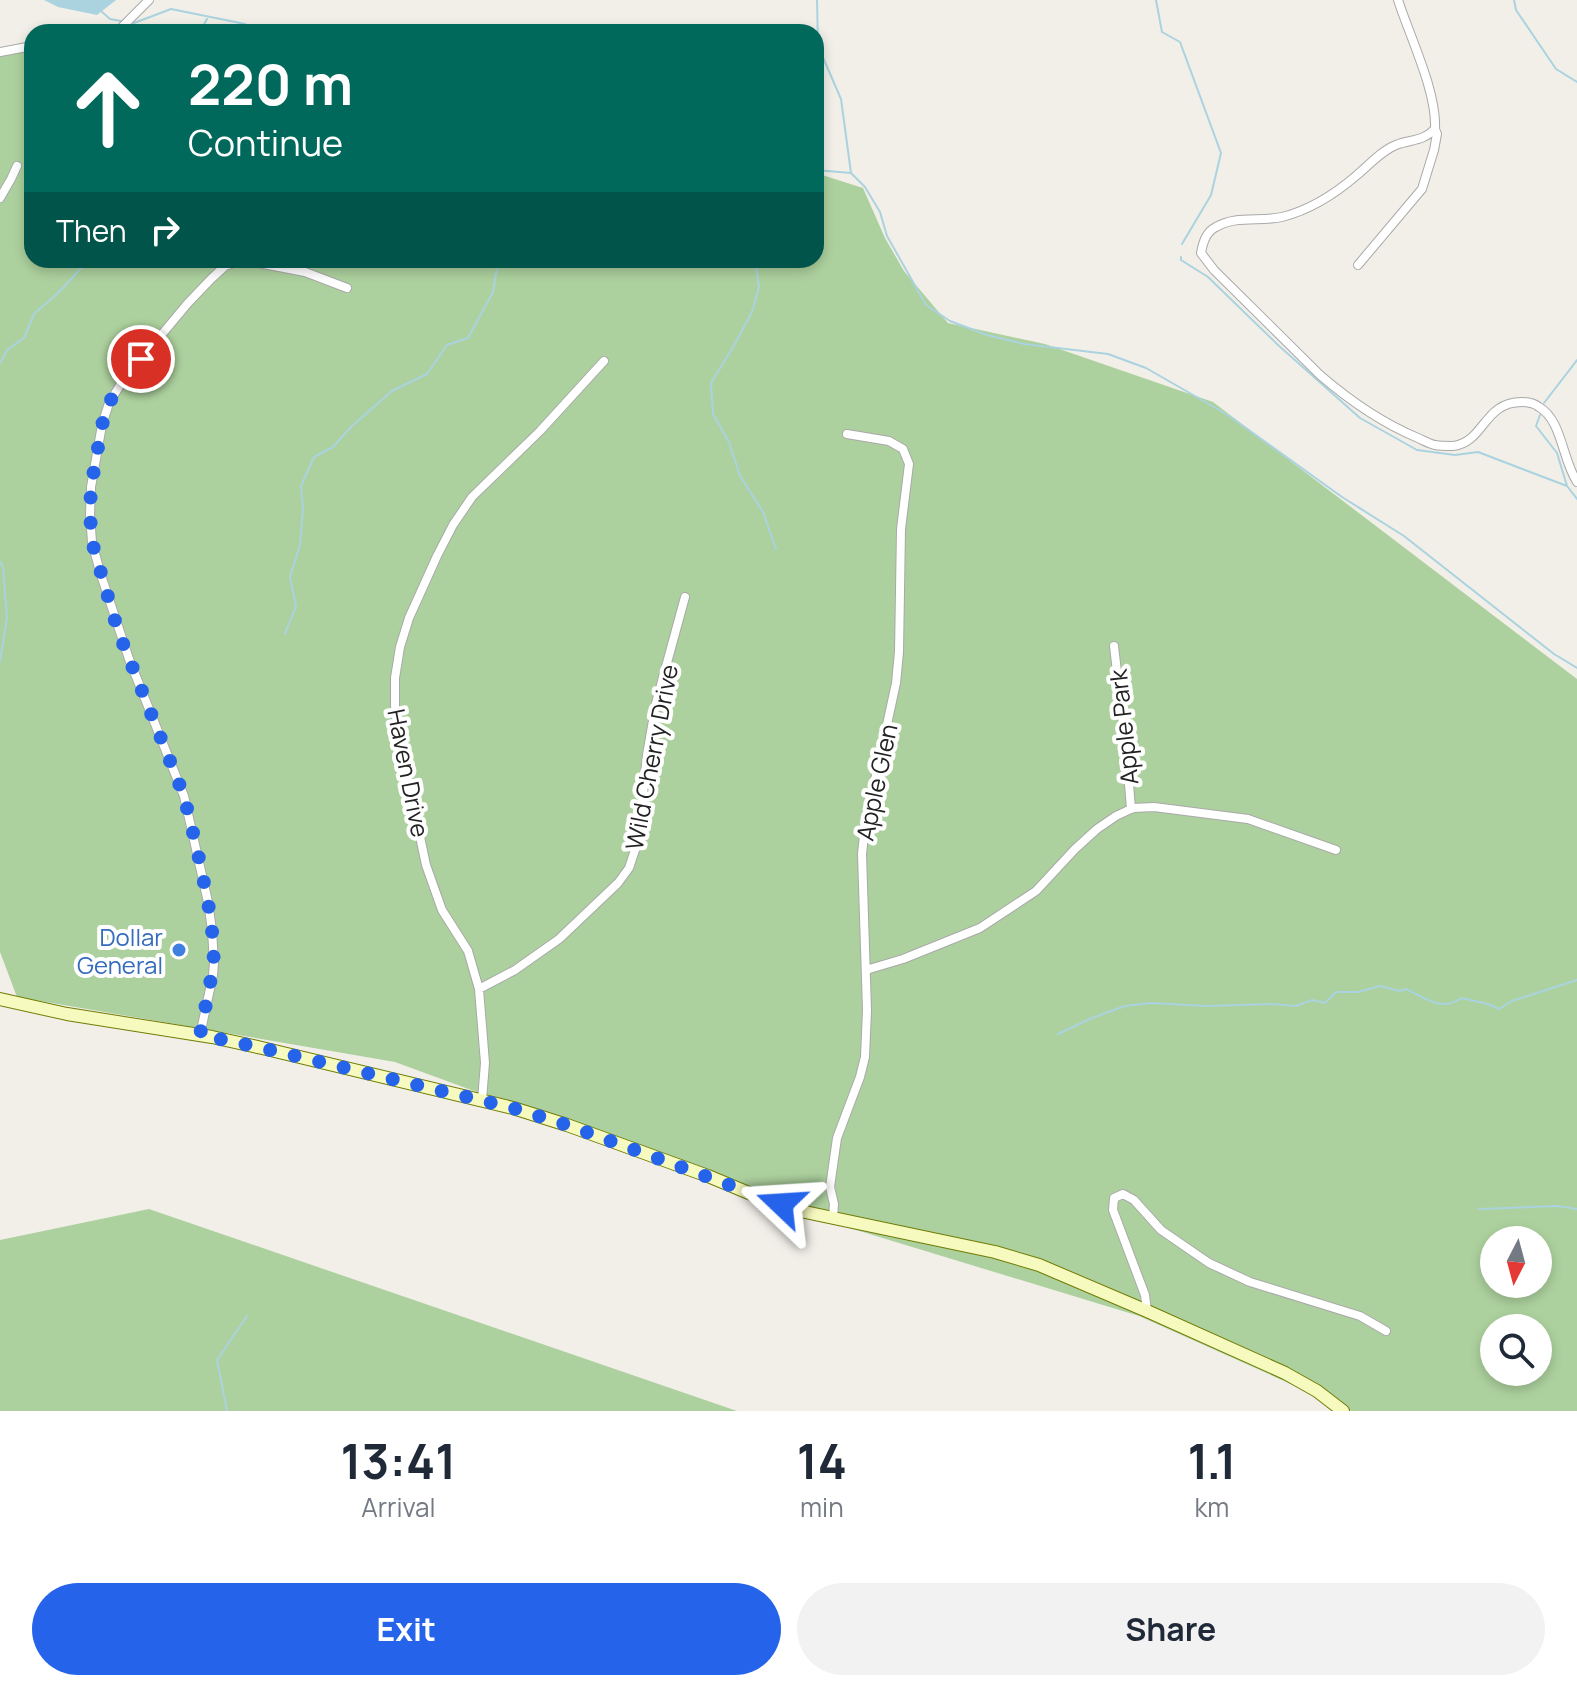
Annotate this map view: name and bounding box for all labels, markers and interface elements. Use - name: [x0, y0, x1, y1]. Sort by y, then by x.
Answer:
- text: 220 m: [188, 45, 353, 122]
- icon: ahead: [56, 56, 160, 160]
- text: Continue: [188, 118, 343, 167]
- icon: right: [143, 208, 187, 252]
- text: Then: [56, 210, 127, 251]
- pin: [107, 325, 175, 393]
- icon: arrive: [119, 337, 163, 381]
- street label: Wild Cherry Drive: [617, 661, 685, 853]
- street label: Apple Park: [1100, 667, 1145, 786]
- street label: Haven Drive: [380, 706, 438, 840]
- street label: Apple Glen: [848, 721, 904, 843]
- place label: Dollar General: [77, 920, 163, 981]
- marker: Dollar General: [170, 941, 188, 959]
- position arrow: [739, 1162, 823, 1246]
- north arrow: [1480, 1226, 1552, 1298]
- map controls: [1480, 1226, 1552, 1386]
- button: search: [1480, 1314, 1552, 1386]
- text: 13:41: [341, 1428, 456, 1493]
- text: 14: [797, 1428, 847, 1493]
- text: 1.1: [1187, 1428, 1236, 1493]
- text: Arrival: [361, 1489, 435, 1525]
- text: min: [800, 1489, 844, 1525]
- text: km: [1194, 1489, 1229, 1525]
- button: Exit: [32, 1583, 781, 1675]
- button: Share: [797, 1583, 1545, 1675]

